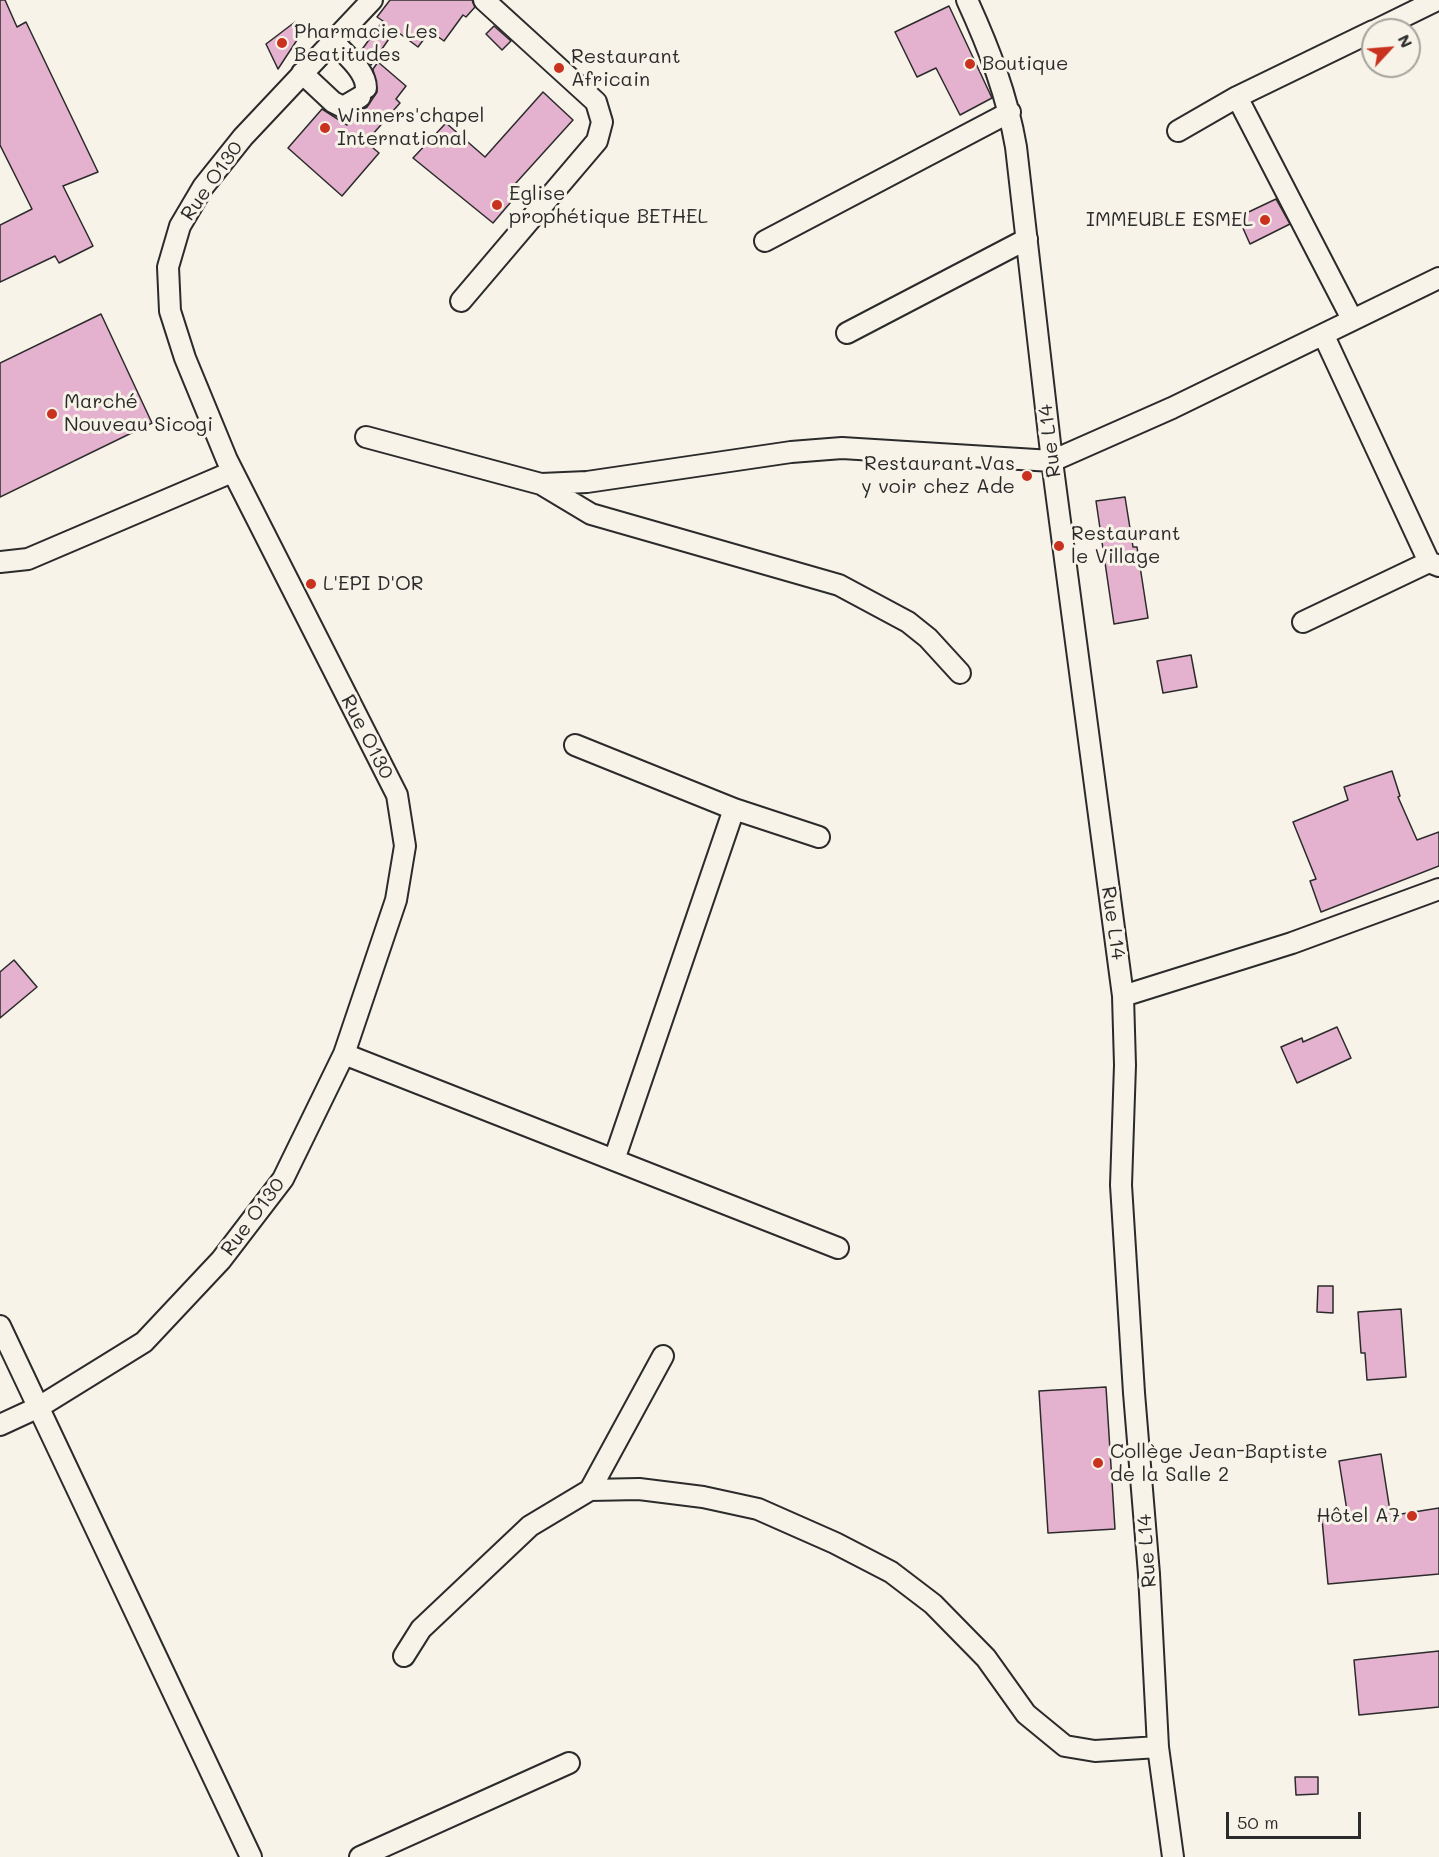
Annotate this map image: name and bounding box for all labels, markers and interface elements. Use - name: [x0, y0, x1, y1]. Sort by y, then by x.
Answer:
- north arrow: [1361, 18, 1421, 78]
- place label: Pharmacie Les Beatitudes: [294, 20, 438, 67]
- text: N: [1394, 31, 1418, 51]
- marker: Pharmacie Les Beatitudes: [275, 36, 289, 50]
- place label: Restaurant Africain: [571, 45, 680, 92]
- place label: Boutique: [982, 52, 1068, 76]
- marker: Boutique: [963, 57, 977, 71]
- marker: Restaurant Africain: [552, 61, 566, 75]
- place label: Winners'chapel International: [337, 104, 485, 151]
- marker: Winners'chapel International: [318, 121, 332, 135]
- street label: Rue O130: [176, 137, 248, 225]
- place label: Eglise prophétique BETHEL: [509, 182, 708, 229]
- marker: Eglise prophétique BETHEL: [490, 198, 504, 212]
- place label: IMMEUBLE ESMEL: [1086, 208, 1253, 232]
- marker: IMMEUBLE ESMEL: [1258, 213, 1272, 227]
- place label: Marché Nouveau Sicogi: [64, 390, 213, 437]
- street label: Rue L14: [1034, 403, 1066, 479]
- marker: Marché Nouveau Sicogi: [45, 407, 59, 421]
- place label: Restaurant Vas y voir chez Ade: [861, 452, 1015, 499]
- marker: Restaurant Vas y voir chez Ade: [1020, 469, 1034, 483]
- place label: Restaurant le Village: [1071, 522, 1180, 569]
- marker: Restaurant le Village: [1052, 539, 1066, 553]
- place label: L'EPI D'OR: [323, 572, 424, 596]
- marker: L'EPI D'OR: [304, 577, 318, 591]
- street label: Rue O130: [336, 691, 398, 783]
- street label: Rue L14: [1096, 885, 1130, 961]
- street label: Rue O130: [216, 1173, 290, 1261]
- place label: Collège Jean-Baptiste de la Salle 2: [1110, 1440, 1328, 1487]
- marker: Collège Jean-Baptiste de la Salle 2: [1091, 1456, 1105, 1470]
- place label: Hôtel A7: [1316, 1504, 1400, 1528]
- marker: Hôtel A7: [1405, 1509, 1419, 1523]
- street label: Rue L14: [1132, 1513, 1162, 1589]
- scale bar: [1229, 1800, 1364, 1838]
- text: 50 m: [1237, 1810, 1279, 1834]

